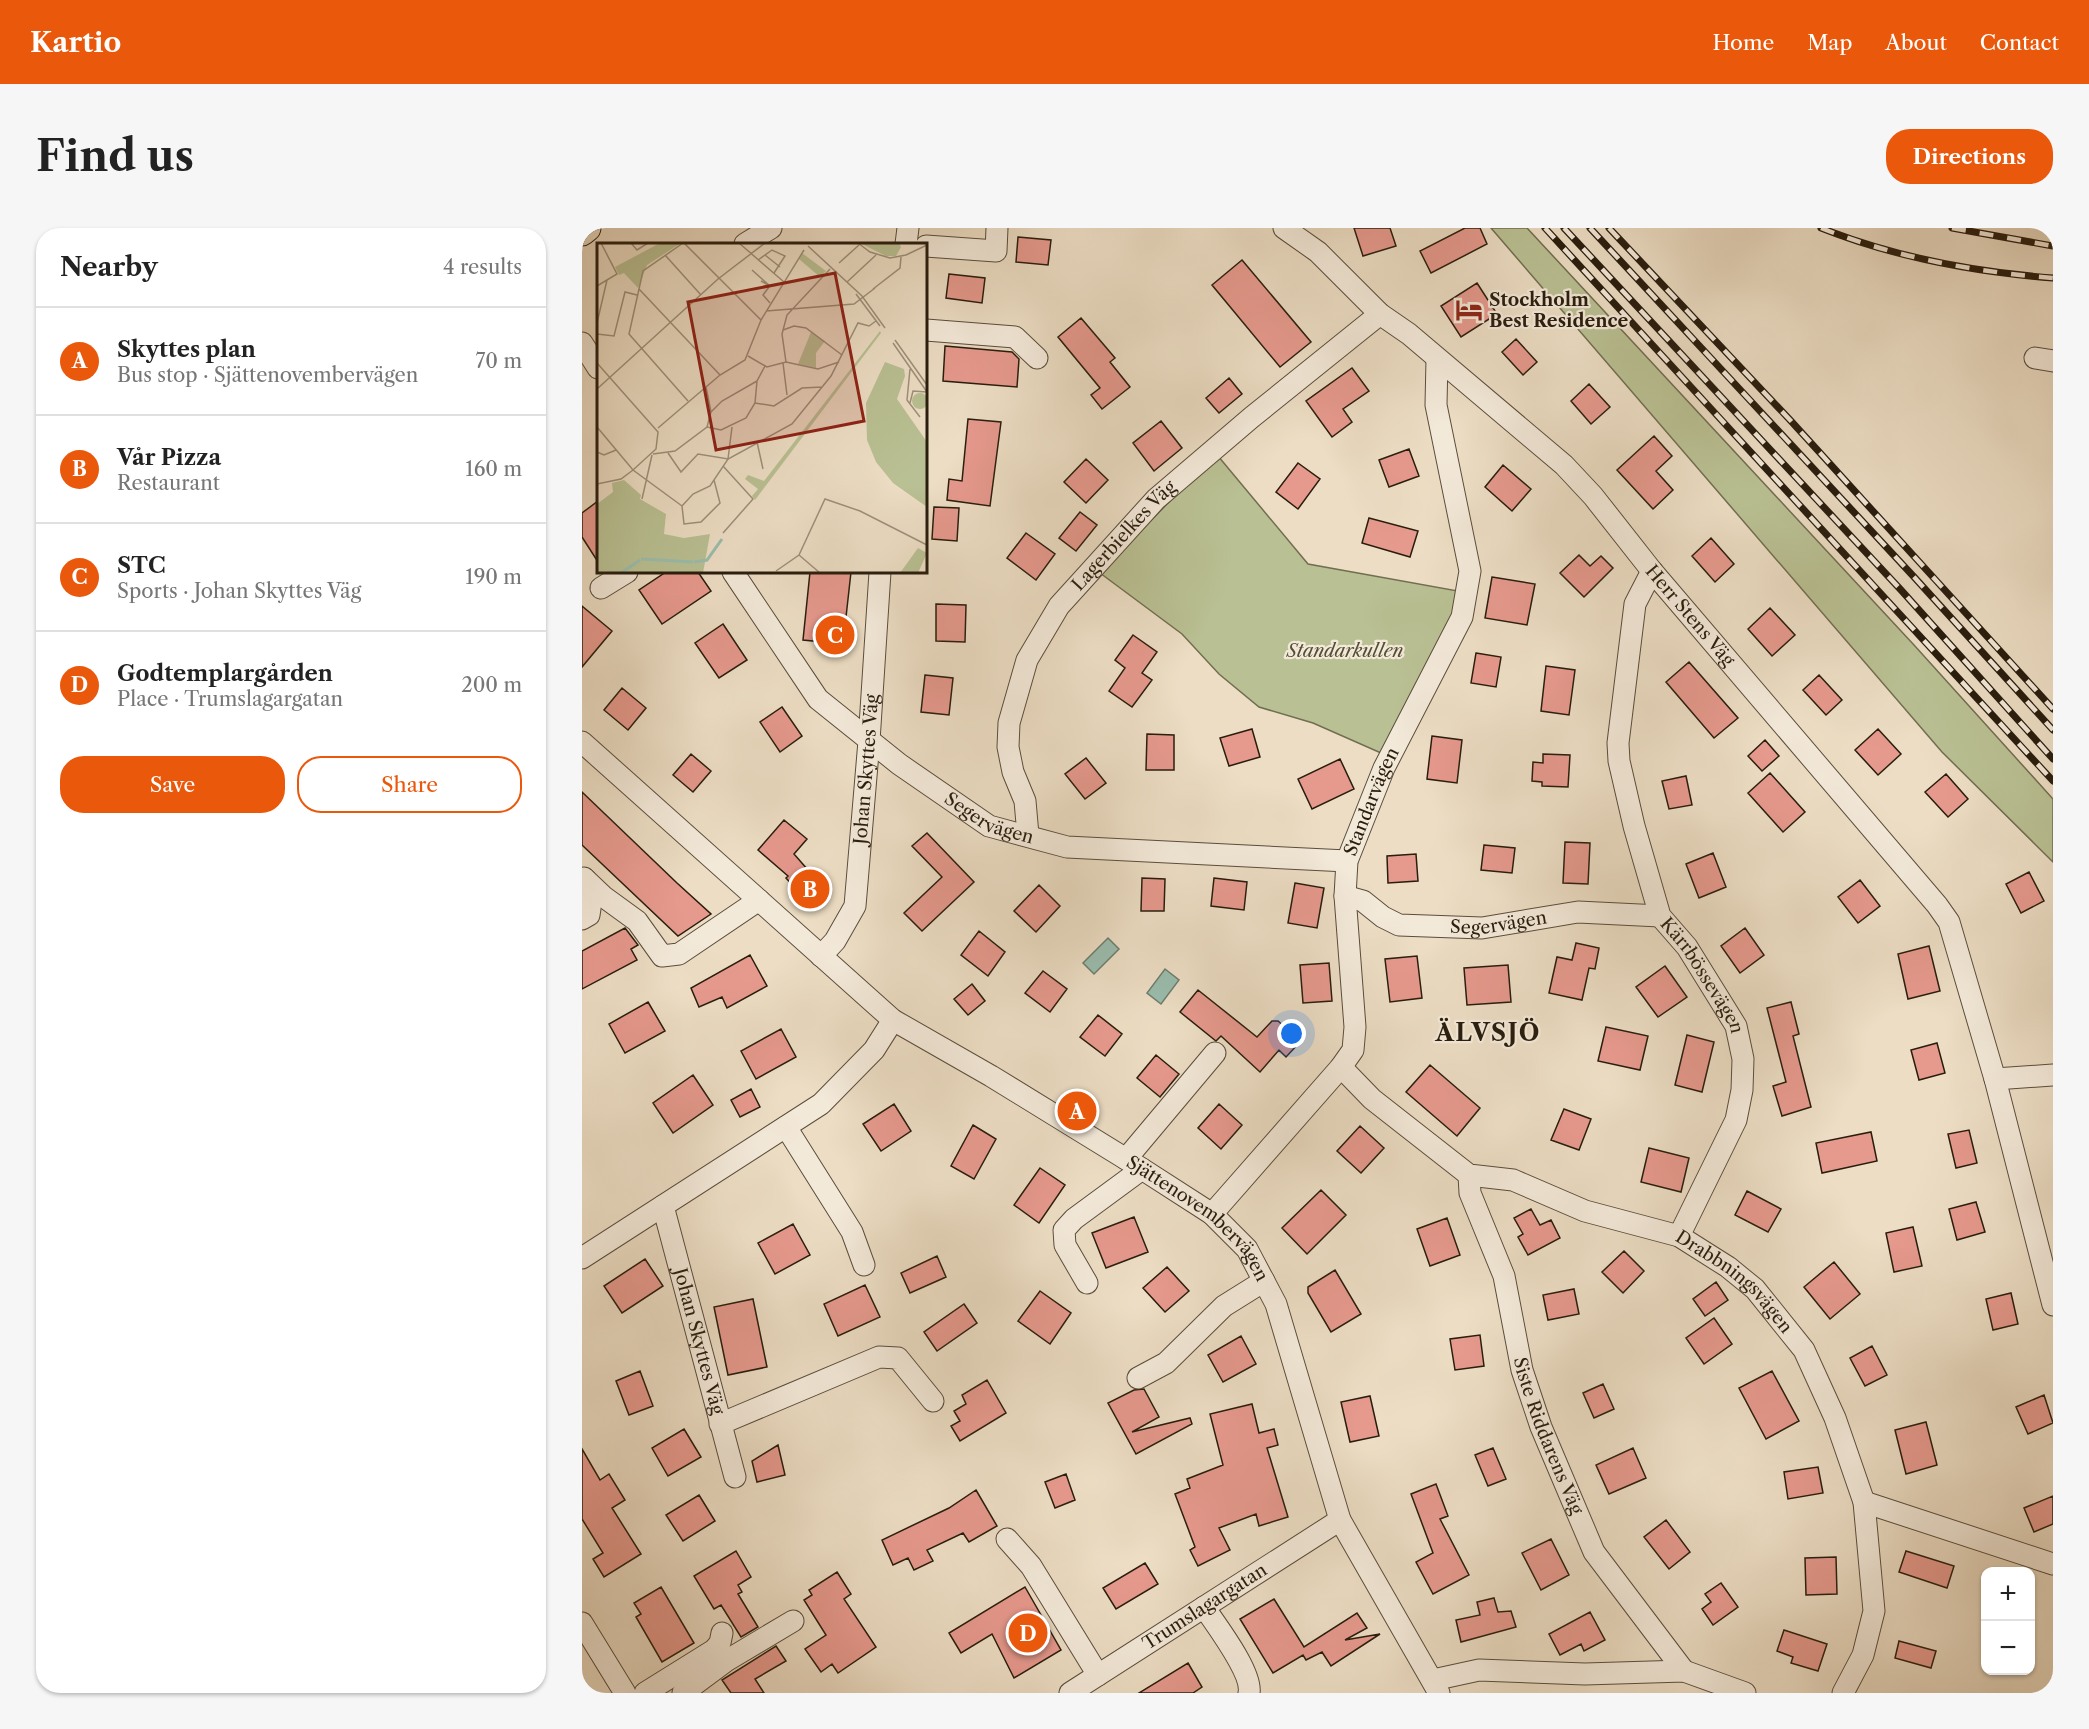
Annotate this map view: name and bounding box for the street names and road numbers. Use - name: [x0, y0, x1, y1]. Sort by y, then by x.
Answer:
- street label: Lagerbielkes Väg: [1067, 476, 1181, 595]
- street label: Herr Stens Väg: [1641, 561, 1740, 671]
- street label: Johan Skyttes Väg: [849, 693, 883, 848]
- street label: Standarvägen: [1339, 744, 1404, 859]
- street label: Segervägen: [940, 788, 1036, 849]
- street label: Segervägen: [1450, 906, 1548, 939]
- street label: Kärrbössevägen: [1655, 913, 1748, 1035]
- street label: Sjättenovembervägen: [1122, 1151, 1273, 1285]
- street label: Drabbningsvägen: [1672, 1226, 1797, 1338]
- street label: Johan Skyttes Väg: [668, 1263, 729, 1417]
- street label: Siste Riddarens Väg: [1509, 1355, 1588, 1518]
- street label: Trumslagargatan: [1139, 1559, 1271, 1655]

